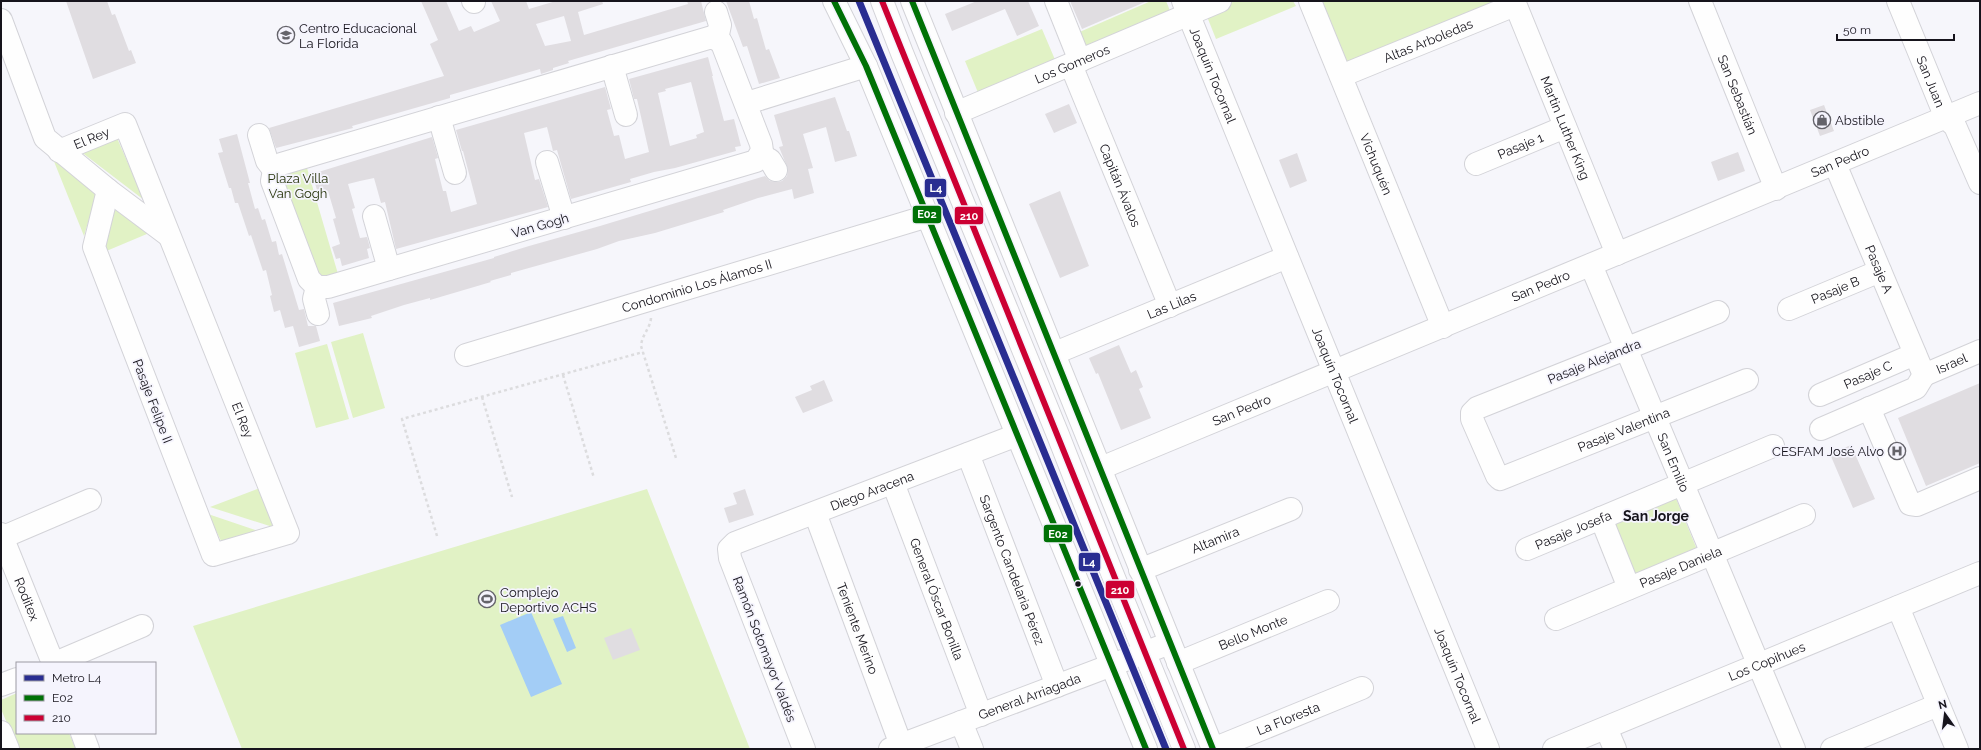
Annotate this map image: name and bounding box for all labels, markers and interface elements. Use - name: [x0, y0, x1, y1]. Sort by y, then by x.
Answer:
- street label: Altas Arboledas: [1381, 16, 1475, 66]
- scale bar: [1837, 16, 1954, 42]
- place label: Centro Educacional La Florida: [299, 21, 417, 51]
- text: 50 m: [1843, 23, 1871, 37]
- school or university icon: Centro Educacional La Florida: [276, 25, 296, 45]
- street label: Joaquín Tocornal: [1187, 25, 1239, 126]
- street label: Los Gomeros: [1033, 42, 1112, 87]
- street label: San Sebastián: [1715, 53, 1760, 137]
- street label: San Juan: [1913, 54, 1948, 110]
- street label: Martin Luther King: [1537, 74, 1593, 182]
- shop icon: Abstible: [1812, 110, 1832, 130]
- place label: Abstible: [1835, 113, 1885, 128]
- street label: El Rey: [72, 124, 112, 152]
- street label: Pasaje 1: [1495, 130, 1546, 162]
- street label: Vichuquén: [1357, 131, 1395, 197]
- street label: Capitán Ávalos: [1096, 142, 1144, 229]
- street label: San Pedro: [1809, 143, 1872, 180]
- park label: Plaza Villa Van Gogh: [268, 171, 328, 201]
- line badge: L4: [924, 178, 947, 198]
- text: L4: [930, 182, 942, 195]
- line badge: E02: [912, 205, 942, 224]
- line badge: 210: [954, 206, 984, 225]
- text: E02: [917, 208, 937, 221]
- street label: Van Gogh: [510, 210, 570, 241]
- text: 210: [960, 210, 978, 223]
- street label: Pasaje A: [1862, 243, 1896, 296]
- street label: Condominio Los Álamos II: [620, 256, 774, 316]
- street label: San Pedro: [1509, 267, 1572, 305]
- street label: Pasaje B: [1809, 273, 1862, 307]
- street label: Las Lilas: [1145, 288, 1198, 322]
- street label: Joaquín Tocornal: [1309, 325, 1361, 426]
- street label: Pasaje Alejandra: [1545, 336, 1643, 387]
- street label: Israel: [1934, 350, 1970, 377]
- street label: Pasaje Felipe II: [130, 357, 175, 445]
- street label: Pasaje C: [1841, 358, 1895, 392]
- street label: San Pedro: [1210, 391, 1273, 429]
- street label: El Rey: [229, 400, 256, 440]
- street label: Pasaje Valentina: [1575, 405, 1672, 455]
- street label: San Emilio: [1654, 431, 1692, 495]
- hospital icon: CESFAM José Alvo: [1887, 441, 1907, 461]
- place label: CESFAM José Alvo: [1772, 444, 1884, 459]
- street label: Diego Aracena: [828, 468, 916, 514]
- street label: Sargento Candelaria Pérez: [976, 493, 1048, 647]
- street label: Pasaje Josefa: [1533, 508, 1614, 553]
- district label: San Jorge: [1623, 508, 1690, 524]
- line badge: E02: [1043, 524, 1073, 543]
- street label: Altamira: [1189, 524, 1241, 556]
- text: E02: [1048, 528, 1068, 541]
- street label: General Óscar Bonilla: [907, 536, 966, 662]
- street label: Pasaje Daniela: [1637, 543, 1724, 591]
- line badge: L4: [1078, 552, 1101, 572]
- text: L4: [1083, 556, 1095, 569]
- street label: Ramón Sotomayor Valdés: [730, 574, 799, 724]
- street label: Roditex: [11, 575, 42, 623]
- unlabelled marker: [1073, 579, 1083, 589]
- line badge: 210: [1105, 580, 1135, 599]
- street label: Teniente Merino: [833, 581, 881, 677]
- text: 210: [1111, 584, 1129, 597]
- place label: Complejo Deportivo ACHS: [500, 585, 597, 615]
- sports icon: Complejo Deportivo ACHS: [477, 589, 497, 609]
- street label: Bello Monte: [1216, 612, 1290, 653]
- street label: Joaquín Tocornal: [1431, 625, 1484, 726]
- street label: Los Copihues: [1726, 639, 1807, 684]
- legend: [16, 662, 156, 734]
- text: Metro L4: [52, 671, 102, 685]
- street label: General Arriagada: [976, 671, 1083, 723]
- text: E02: [52, 691, 73, 705]
- north arrow: [1925, 694, 1965, 734]
- text: N: [1937, 697, 1948, 712]
- street label: La Floresta: [1254, 699, 1322, 738]
- text: 210: [52, 711, 71, 725]

